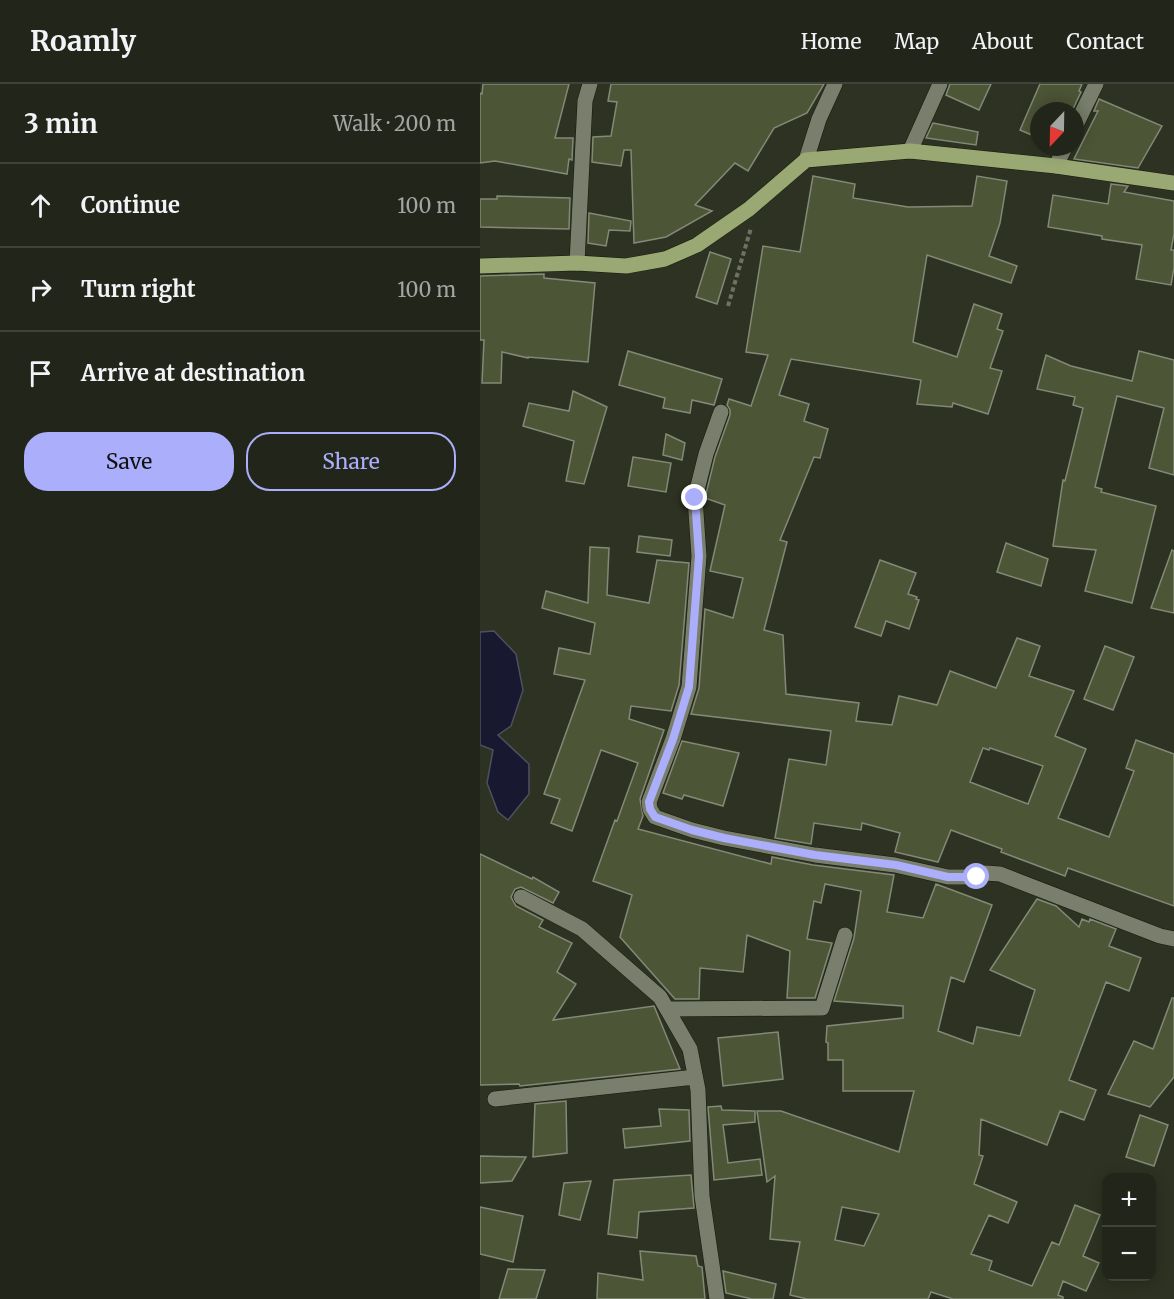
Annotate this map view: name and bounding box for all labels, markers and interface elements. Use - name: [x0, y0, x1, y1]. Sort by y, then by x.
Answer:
- text: Roamly: [30, 23, 136, 59]
- text: Home: [801, 28, 861, 55]
- text: Map: [894, 28, 939, 55]
- text: About: [972, 28, 1033, 55]
- text: Contact: [1066, 28, 1144, 55]
- north arrow: [1030, 102, 1084, 156]
- text: 3 min: [24, 107, 98, 140]
- text: Walk · 200 m: [333, 111, 456, 136]
- icon: ahead: [24, 189, 57, 222]
- text: Continue: [81, 191, 180, 219]
- text: 100 m: [397, 193, 456, 218]
- icon: right: [24, 273, 57, 306]
- text: Turn right: [81, 275, 195, 303]
- text: 100 m: [397, 277, 456, 302]
- icon: arrive: [24, 357, 57, 390]
- text: Arrive at destination: [81, 359, 305, 387]
- button: Save: [24, 432, 234, 491]
- button: Share: [246, 432, 456, 491]
- route end: [681, 484, 707, 510]
- route start: [963, 863, 989, 889]
- map controls: [1102, 1173, 1156, 1281]
- button: +: [1102, 1173, 1156, 1227]
- button: −: [1102, 1227, 1156, 1281]

